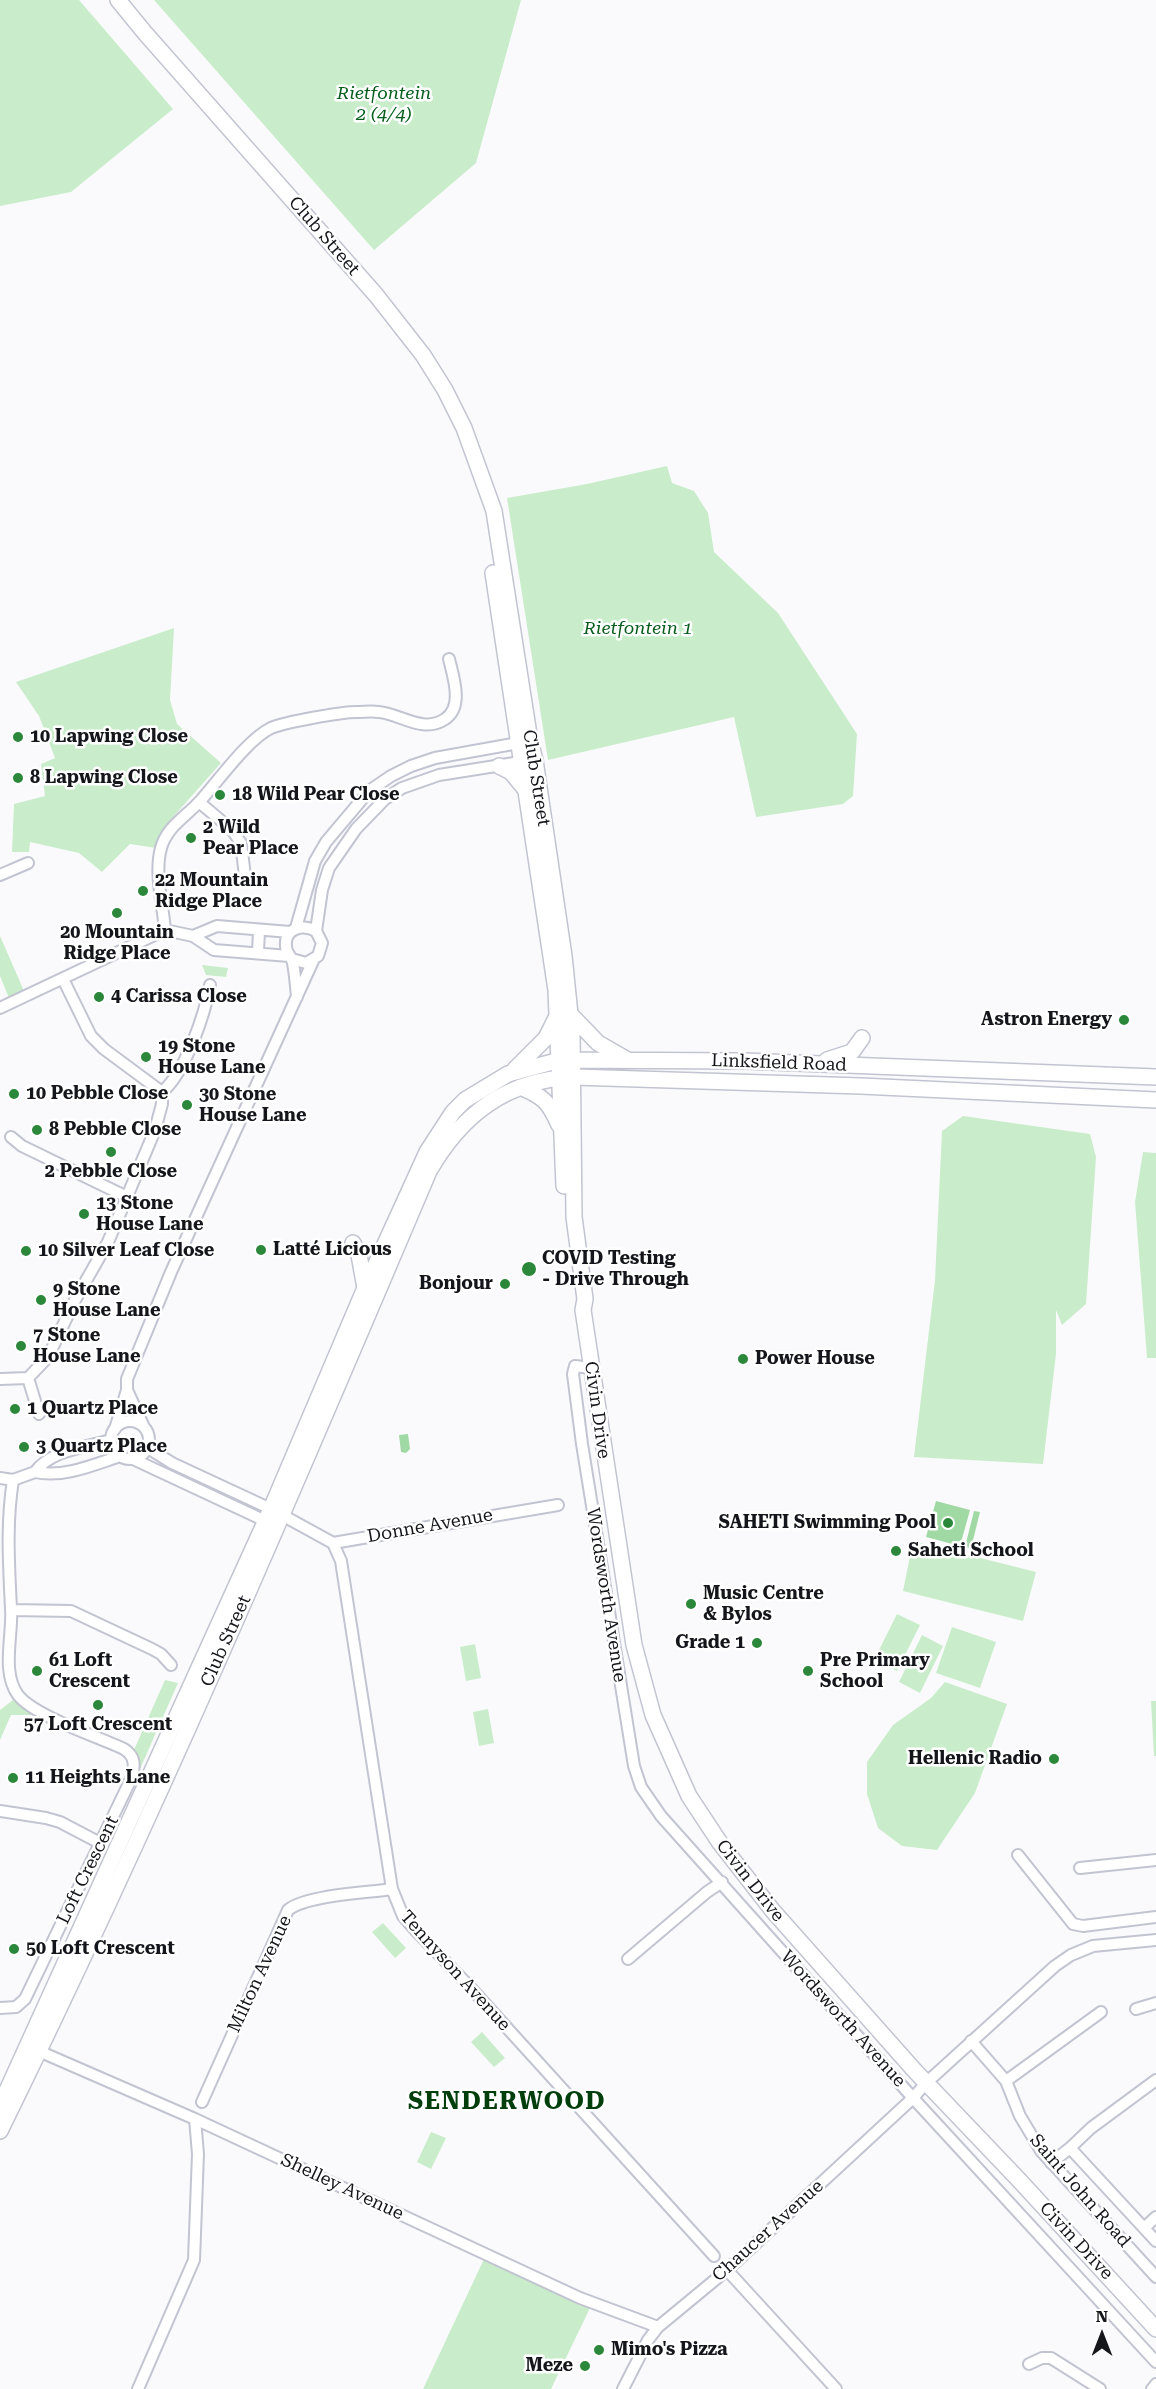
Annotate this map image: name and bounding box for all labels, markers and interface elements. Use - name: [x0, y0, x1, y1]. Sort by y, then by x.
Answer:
- park label: Rietfontein 2 (4/4): [337, 83, 431, 125]
- street label: Club Street: [284, 192, 364, 280]
- park label: Rietfontein 1: [583, 618, 693, 640]
- place label: 10 Lapwing Close: [30, 726, 188, 748]
- street label: Club Street: [518, 728, 554, 828]
- marker: 10 Lapwing Close: [11, 730, 25, 744]
- place label: 8 Lapwing Close: [30, 767, 178, 789]
- marker: 8 Lapwing Close: [11, 771, 25, 785]
- place label: 18 Wild Pear Close: [232, 784, 400, 806]
- marker: 18 Wild Pear Close: [213, 788, 227, 802]
- place label: 2 Wild Pear Place: [203, 817, 299, 860]
- marker: 2 Wild Pear Place: [184, 831, 198, 845]
- place label: 22 Mountain Ridge Place: [155, 870, 268, 912]
- marker: 22 Mountain Ridge Place: [136, 884, 150, 898]
- marker: 20 Mountain Ridge Place: [110, 906, 124, 920]
- place label: 20 Mountain Ridge Place: [60, 922, 174, 964]
- place label: 4 Carissa Close: [111, 986, 247, 1008]
- marker: 4 Carissa Close: [92, 990, 106, 1004]
- place label: Astron Energy: [981, 1009, 1112, 1031]
- marker: Astron Energy: [1117, 1013, 1131, 1027]
- place label: 19 Stone House Lane: [158, 1036, 266, 1078]
- marker: 19 Stone House Lane: [139, 1050, 153, 1064]
- street label: Linksfield Road: [711, 1050, 847, 1076]
- place label: 10 Pebble Close: [26, 1083, 168, 1105]
- place label: 30 Stone House Lane: [199, 1084, 307, 1126]
- marker: 10 Pebble Close: [7, 1087, 21, 1101]
- marker: 30 Stone House Lane: [180, 1098, 194, 1112]
- place label: 8 Pebble Close: [49, 1119, 181, 1141]
- marker: 8 Pebble Close: [30, 1123, 44, 1137]
- marker: 2 Pebble Close: [104, 1145, 118, 1159]
- place label: 2 Pebble Close: [45, 1161, 177, 1183]
- place label: 13 Stone House Lane: [96, 1193, 204, 1236]
- marker: 13 Stone House Lane: [77, 1207, 91, 1221]
- place label: Latté Licious: [273, 1239, 392, 1261]
- place label: 10 Silver Leaf Close: [38, 1240, 214, 1262]
- marker: Latté Licious: [254, 1243, 268, 1257]
- marker: 10 Silver Leaf Close: [19, 1244, 33, 1258]
- place label: COVID Testing - Drive Through: [542, 1248, 689, 1290]
- marker: COVID Testing - Drive Through: [520, 1260, 538, 1278]
- place label: Bonjour: [419, 1273, 493, 1295]
- marker: Bonjour: [498, 1277, 512, 1291]
- place label: 9 Stone House Lane: [53, 1279, 161, 1322]
- marker: 9 Stone House Lane: [34, 1293, 48, 1307]
- place label: 7 Stone House Lane: [33, 1325, 141, 1368]
- marker: 7 Stone House Lane: [14, 1339, 28, 1353]
- place label: Power House: [755, 1348, 875, 1370]
- marker: Power House: [736, 1352, 750, 1366]
- street label: Civin Drive: [579, 1360, 615, 1460]
- place label: 1 Quartz Place: [27, 1398, 158, 1420]
- marker: 1 Quartz Place: [8, 1402, 22, 1416]
- place label: 3 Quartz Place: [36, 1436, 167, 1458]
- marker: 3 Quartz Place: [17, 1440, 31, 1454]
- street label: Donne Avenue: [365, 1504, 495, 1548]
- street label: Wordsworth Avenue: [582, 1506, 630, 1684]
- place label: SAHETI Swimming Pool: [719, 1512, 936, 1534]
- marker: SAHETI Swimming Pool: [941, 1516, 955, 1530]
- place label: Saheti School: [908, 1540, 1034, 1562]
- marker: Saheti School: [889, 1544, 903, 1558]
- place label: Music Centre & Bylos: [703, 1583, 824, 1626]
- street label: Club Street: [196, 1592, 256, 1690]
- marker: Music Centre & Bylos: [684, 1597, 698, 1611]
- place label: Grade 1: [675, 1632, 745, 1654]
- marker: Grade 1: [750, 1636, 764, 1650]
- place label: 61 Loft Crescent: [49, 1650, 130, 1692]
- place label: Pre Primary School: [820, 1650, 930, 1692]
- marker: 61 Loft Crescent: [30, 1664, 44, 1678]
- marker: Pre Primary School: [801, 1664, 815, 1678]
- marker: 57 Loft Crescent: [91, 1698, 105, 1712]
- place label: 57 Loft Crescent: [24, 1714, 172, 1736]
- place label: Hellenic Radio: [908, 1748, 1042, 1770]
- marker: Hellenic Radio: [1047, 1752, 1061, 1766]
- place label: 11 Heights Lane: [25, 1767, 170, 1789]
- marker: 11 Heights Lane: [6, 1771, 20, 1785]
- street label: Loft Crescent: [53, 1812, 123, 1928]
- street label: Civin Drive: [711, 1836, 789, 1926]
- street label: Tennyson Avenue: [395, 1906, 515, 2036]
- street label: Milton Avenue: [223, 1912, 297, 2036]
- place label: 50 Loft Crescent: [26, 1938, 175, 1960]
- marker: 50 Loft Crescent: [7, 1942, 21, 1956]
- street label: Wordsworth Avenue: [776, 1946, 910, 2092]
- district label: SENDERWOOD: [408, 2088, 606, 2116]
- street label: Saint John Road: [1025, 2130, 1135, 2252]
- street label: Shelley Avenue: [277, 2149, 407, 2225]
- street label: Chaucer Avenue: [708, 2176, 828, 2286]
- street label: Civin Drive: [1035, 2198, 1117, 2284]
- north arrow: [1072, 2305, 1132, 2365]
- text: N: [1096, 2307, 1108, 2326]
- place label: Mimo's Pizza: [611, 2339, 728, 2361]
- marker: Mimo's Pizza: [592, 2343, 606, 2357]
- place label: Meze: [525, 2355, 573, 2377]
- marker: Meze: [578, 2359, 592, 2373]

